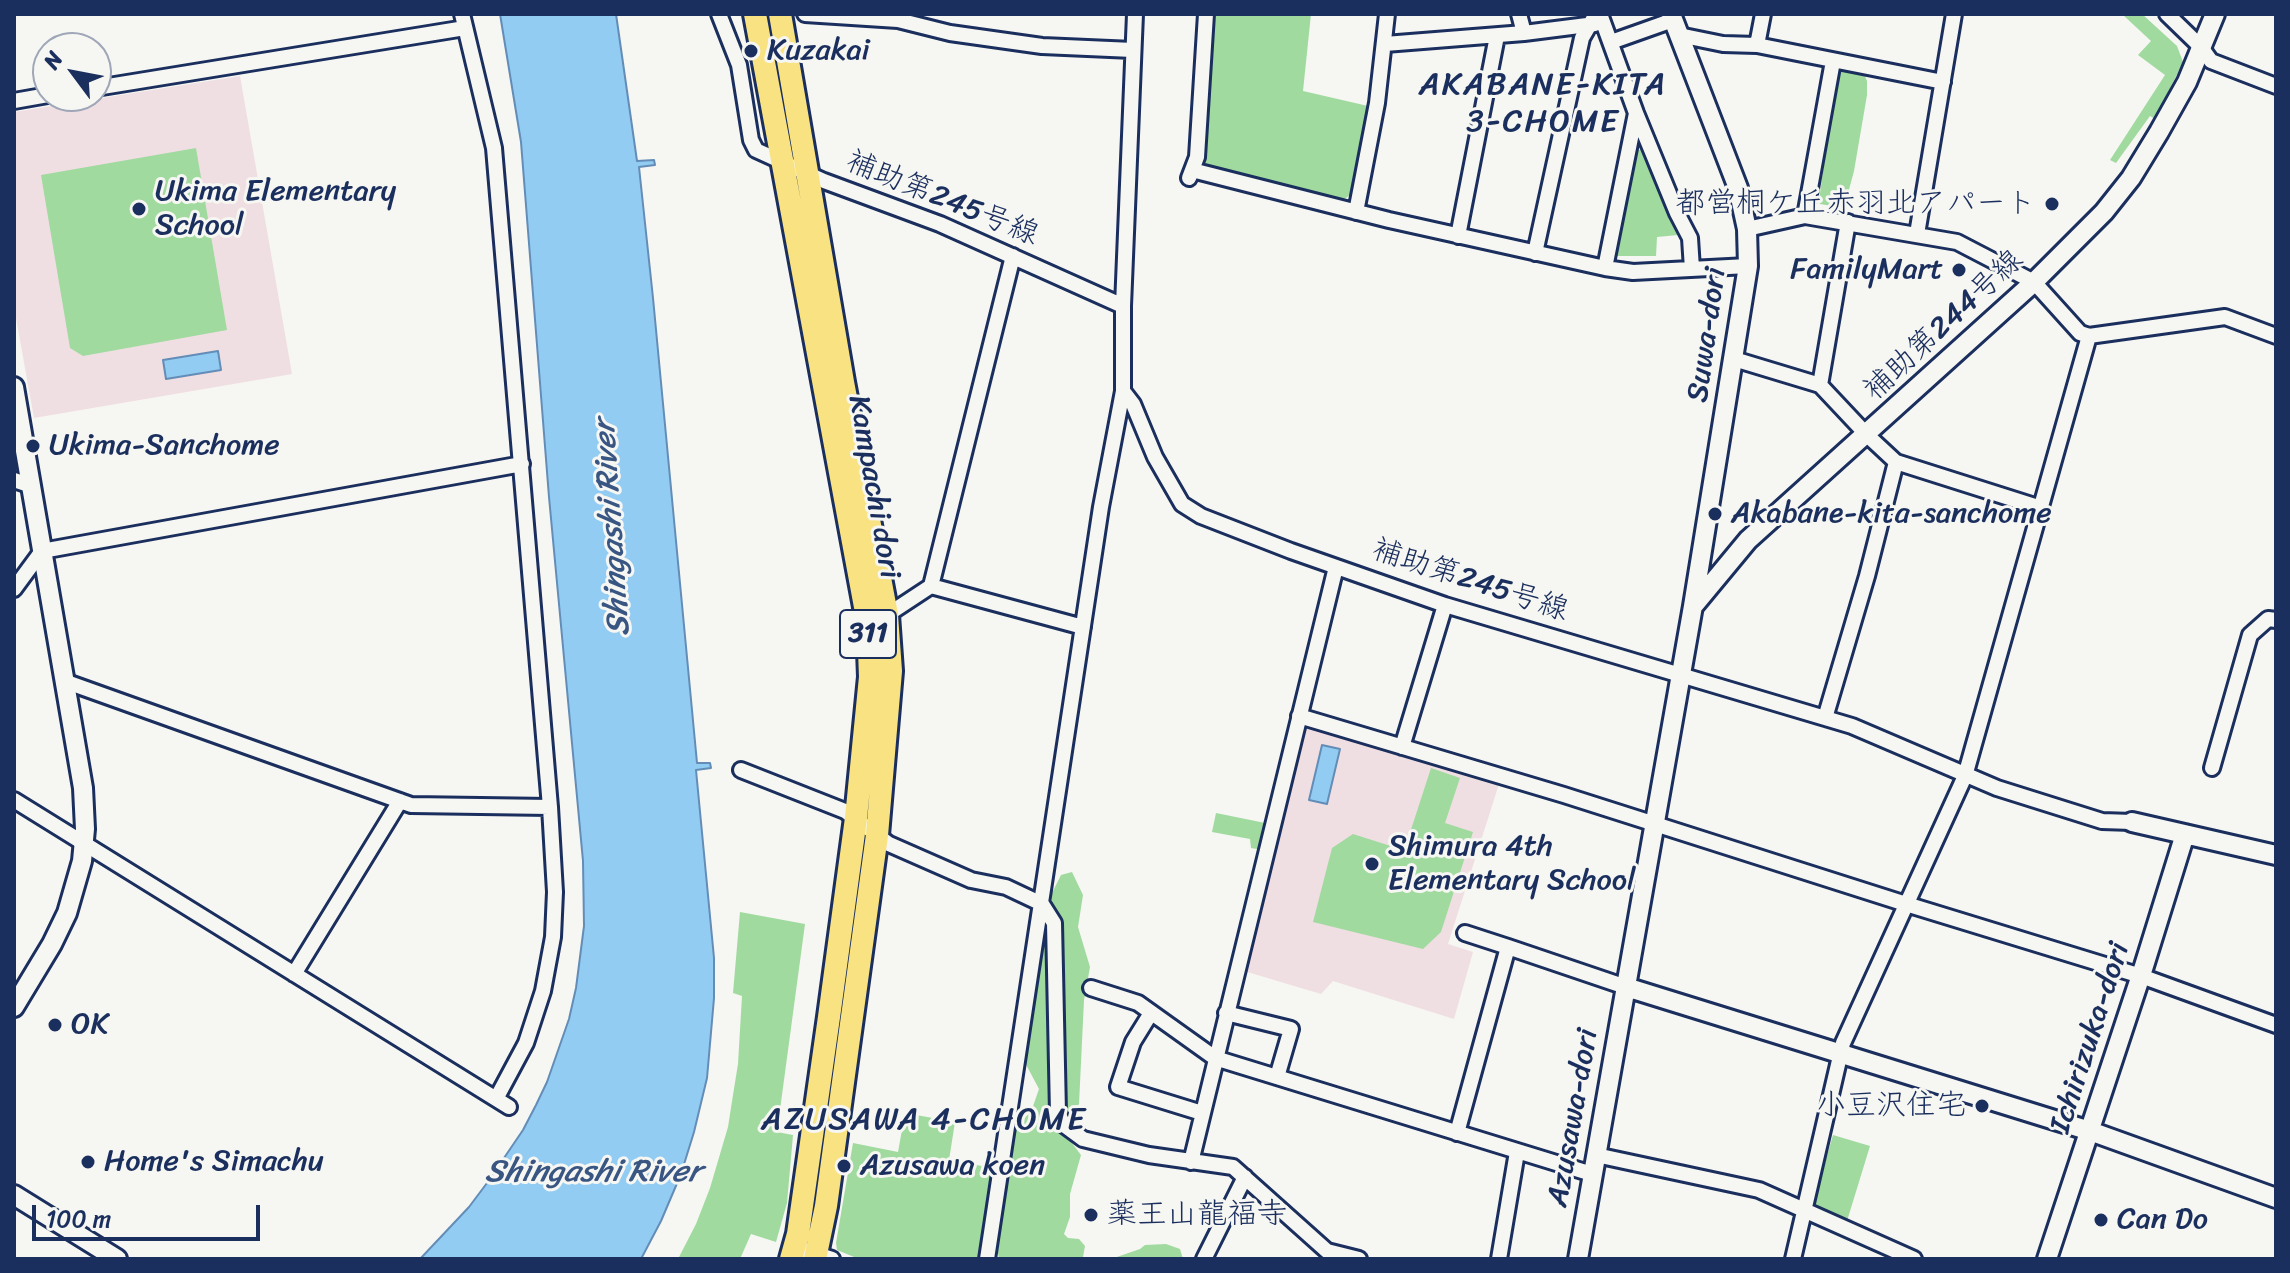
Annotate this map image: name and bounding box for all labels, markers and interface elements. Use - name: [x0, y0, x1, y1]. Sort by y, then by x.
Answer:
- north arrow: [32, 32, 112, 112]
- place label: Kuzakai: [767, 33, 870, 69]
- marker: Kuzakai: [742, 42, 760, 60]
- text: N: [32, 43, 73, 77]
- district label: AKABANE-KITA 3-CHOME: [1421, 67, 1665, 142]
- street label: 補助第245号線: [841, 144, 1043, 254]
- place label: Ukima Elementary School: [155, 174, 396, 244]
- place label: 都営桐ケ丘赤羽北アパート: [1676, 186, 2036, 222]
- marker: 都営桐ケ丘赤羽北アパート: [2043, 195, 2061, 213]
- marker: Ukima Elementary School: [130, 200, 148, 218]
- street label: 補助第244号線: [1857, 243, 2031, 409]
- place label: FamilyMart: [1790, 252, 1943, 288]
- marker: FamilyMart: [1950, 261, 1968, 279]
- street label: Suwa-dori: [1681, 265, 1735, 405]
- street label: Kampachi dori: [839, 392, 907, 582]
- water label: Shingashi River: [586, 419, 640, 637]
- place label: Ukima-Sanchome: [49, 428, 280, 464]
- marker: Ukima-Sanchome: [24, 437, 42, 455]
- place label: Akabane-kita-sanchome: [1731, 496, 2052, 532]
- marker: Akabane-kita-sanchome: [1706, 505, 1724, 523]
- street label: 補助第245号線: [1367, 532, 1573, 630]
- road number: 311: [840, 610, 896, 658]
- place label: Shimura 4th Elementary School: [1388, 829, 1636, 900]
- marker: Shimura 4th Elementary School: [1363, 855, 1381, 873]
- street label: Ichirizuka-dori: [2043, 938, 2139, 1138]
- place label: OK: [71, 1007, 109, 1043]
- marker: OK: [46, 1016, 64, 1034]
- street label: Azusawa-dori: [1541, 1026, 1607, 1210]
- place label: 小豆沢住宅: [1816, 1088, 1966, 1124]
- marker: 小豆沢住宅: [1973, 1097, 1991, 1115]
- district label: AZUSAWA 4-CHOME: [760, 1102, 1088, 1140]
- place label: Home's Simachu: [104, 1144, 324, 1180]
- place label: Azusawa koen: [860, 1148, 1045, 1184]
- marker: Home's Simachu: [79, 1153, 97, 1171]
- water label: Shingashi River: [485, 1154, 701, 1192]
- marker: Azusawa koen: [835, 1157, 853, 1175]
- scale bar: [36, 1189, 264, 1239]
- place label: 薬王山龍福寺: [1107, 1197, 1287, 1233]
- text: 100 m: [46, 1198, 111, 1240]
- place label: Can Do: [2117, 1202, 2208, 1238]
- marker: 薬王山龍福寺: [1082, 1206, 1100, 1224]
- marker: Can Do: [2092, 1211, 2110, 1229]

